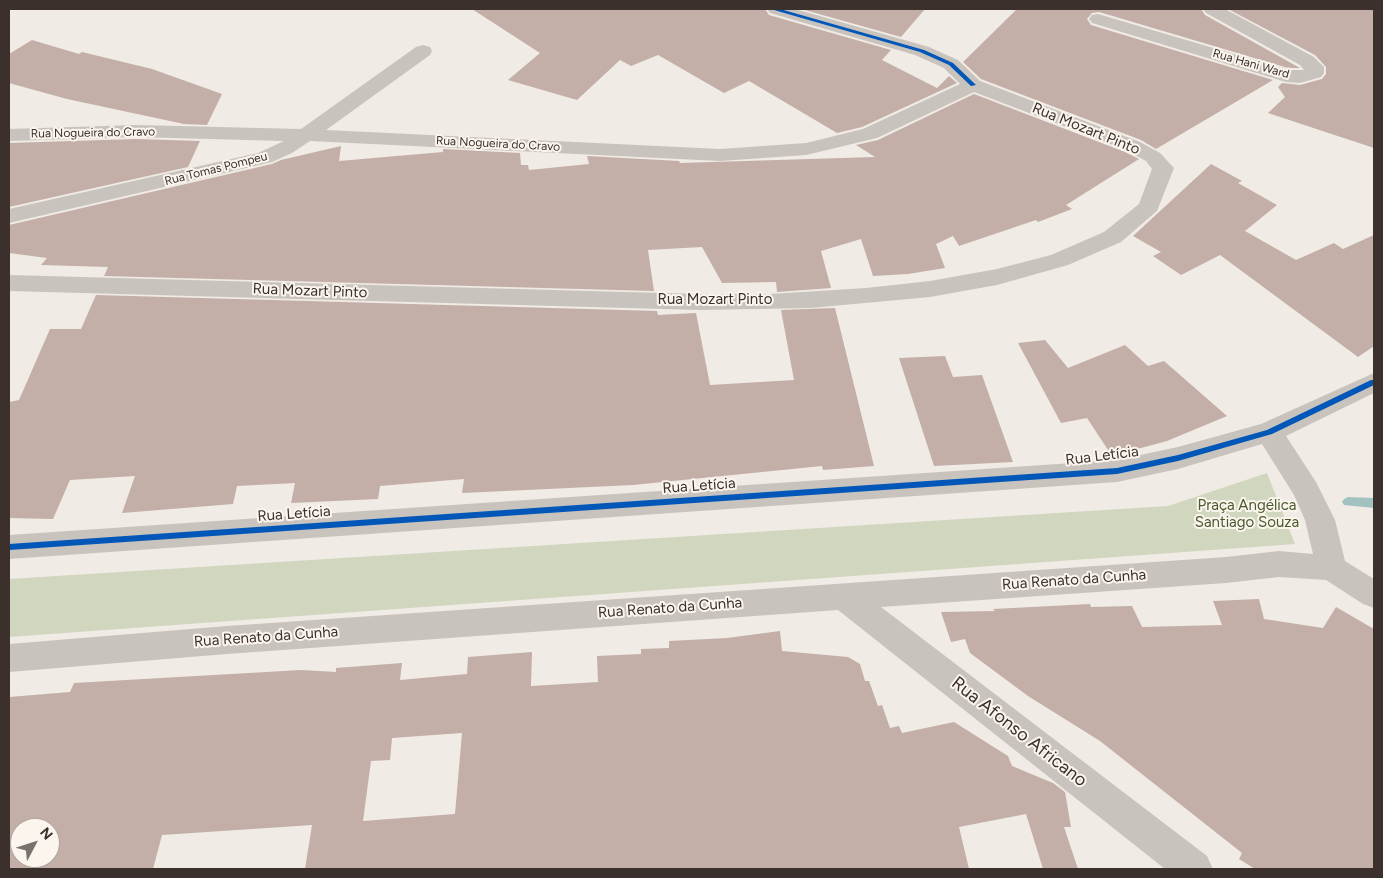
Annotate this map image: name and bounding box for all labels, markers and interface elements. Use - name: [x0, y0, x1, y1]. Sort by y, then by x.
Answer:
- street label: Rua Hani Ward: [1211, 46, 1291, 82]
- street label: Rua Mozart Pinto: [1029, 99, 1143, 159]
- street label: Rua Nogueira do Cravo: [31, 125, 155, 141]
- street label: Rua Nogueira do Cravo: [435, 134, 561, 154]
- street label: Rua Tomas Pompeu: [163, 149, 269, 189]
- street label: Rua Mozart Pinto: [252, 280, 368, 302]
- street label: Rua Mozart Pinto: [658, 291, 772, 309]
- street label: Rua Letícia: [1064, 443, 1140, 469]
- street label: Rua Letícia: [662, 474, 736, 498]
- park label: Praça Angélica Santiago Souza: [1195, 497, 1299, 532]
- street label: Rua Letícia: [257, 502, 331, 526]
- street label: Rua Renato da Cunha: [1001, 566, 1147, 594]
- street label: Rua Renato da Cunha: [597, 594, 743, 622]
- street label: Rua Renato da Cunha: [193, 623, 339, 651]
- street label: Rua Afonso Africano: [947, 672, 1091, 792]
- north arrow: [10, 818, 60, 868]
- text: N: [36, 824, 56, 843]

